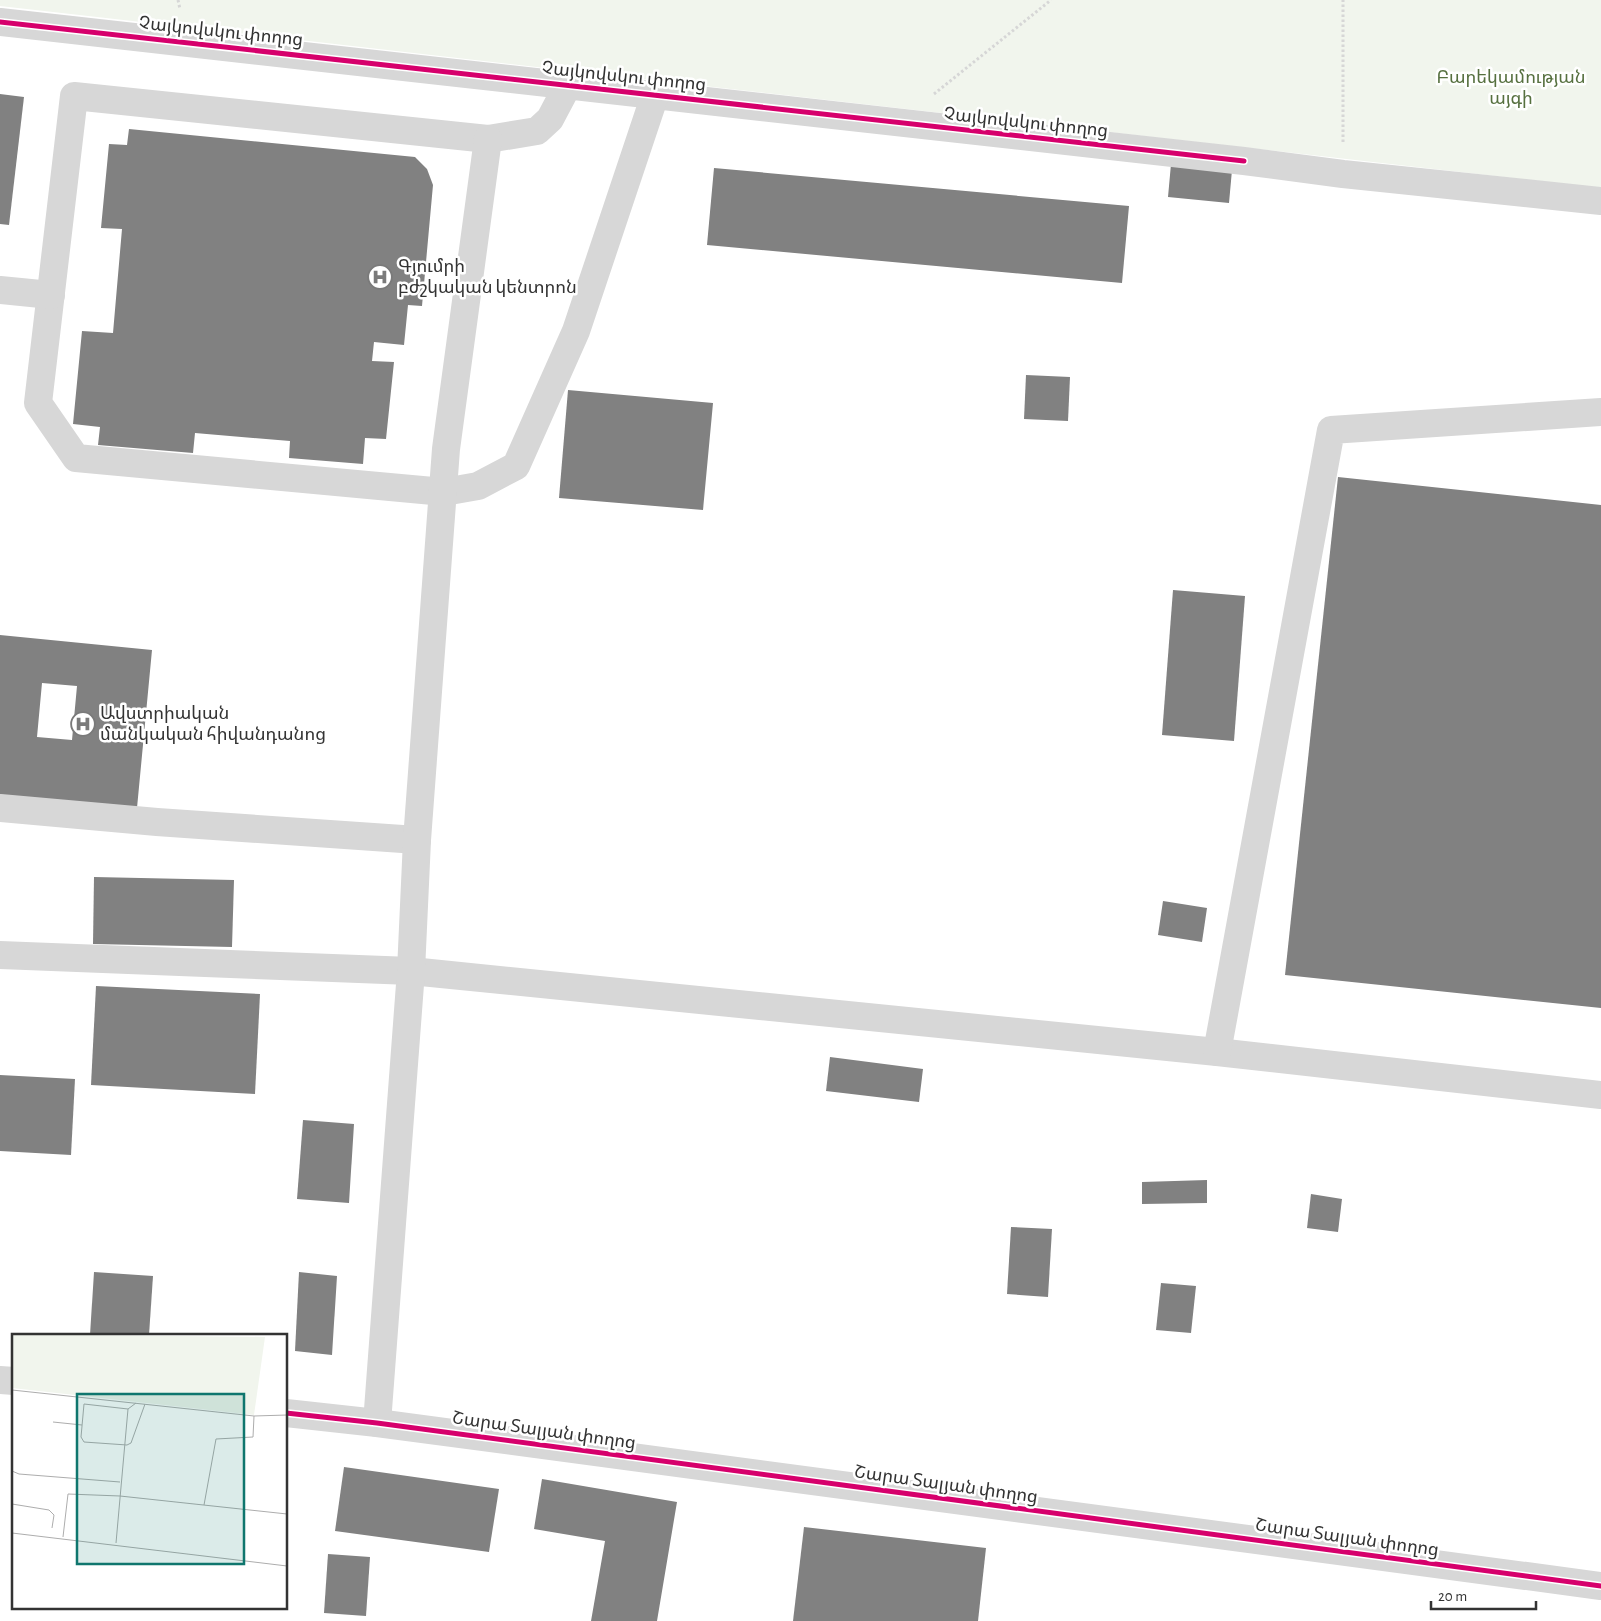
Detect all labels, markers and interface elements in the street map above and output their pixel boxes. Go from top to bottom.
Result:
street label: Չայկովսկու փողոց [138,14,304,50]
street label: Չայկովսկու փողոց [541,59,707,95]
park label: Բարեկամության այգի [1436,69,1586,108]
street label: Չայկովսկու փողոց [943,105,1109,141]
place label: Գյումրի բժշկական կենտրոն [398,258,577,297]
hospital icon: Գյումրի բժշկական կենտրոն [367,264,393,290]
place label: Ավստրիական մանկական հիվանդանոց [100,705,326,744]
hospital icon: Ավստրիական մանկական հիվանդանոց [70,711,96,737]
inset map [12,1334,288,1608]
street label: Շարա Տալյան փողոց [451,1409,637,1453]
street label: Շարա Տալյան փողոց [853,1463,1039,1507]
street label: Շարա Տալյան փողոց [1254,1516,1440,1560]
scale bar [1431,1578,1536,1610]
text: 20 m [1438,1589,1467,1604]

